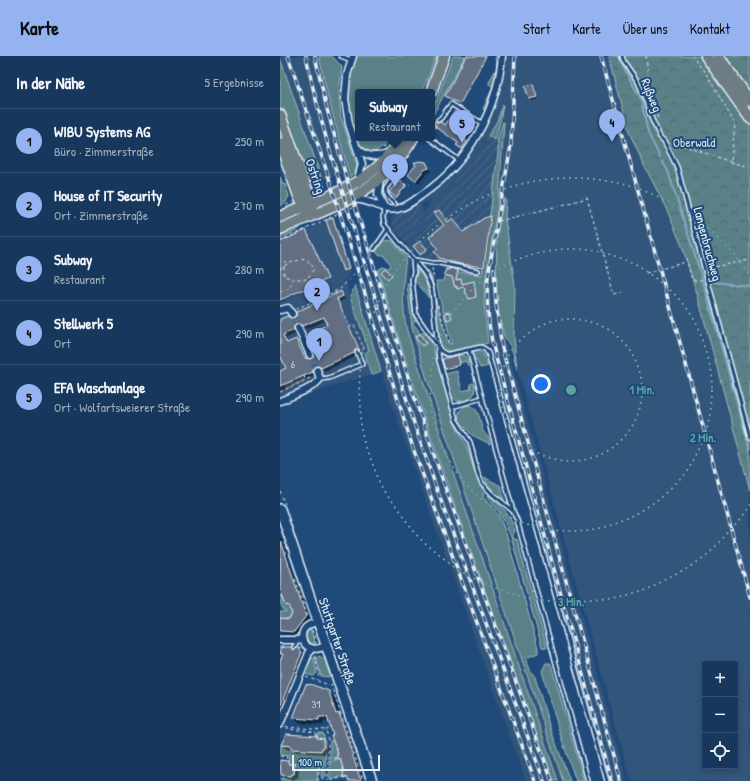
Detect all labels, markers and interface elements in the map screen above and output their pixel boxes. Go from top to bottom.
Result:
text: Karte [20,15,59,41]
text: Start [523,19,550,38]
text: Karte [572,19,601,38]
text: Über uns [623,19,668,38]
text: Kontakt [690,19,730,38]
text: In der Nähe [16,71,85,94]
text: 5 Ergebnisse [204,73,264,91]
street label: Rußweg [637,75,667,115]
popup [355,89,435,141]
text: Subway [369,96,408,117]
pin: 4 [599,109,625,142]
pin: 5 [449,110,475,143]
text: Restaurant [369,117,421,135]
text: WIBU Systems AG [54,121,150,142]
text: 1 [27,132,31,150]
text: 250 m [235,132,264,150]
park label: Oberwald [673,133,715,151]
text: Büro · Zimmerstraße [54,142,154,160]
pin: 3 [382,154,408,187]
street label: Ostring [302,156,330,196]
text: House of IT Security [54,185,162,206]
text: 2 [26,196,32,214]
text: 270 m [234,196,264,214]
street label: Langenbruchweg [690,205,727,283]
text: Ort · Zimmerstraße [54,206,148,224]
text: Subway [54,249,92,270]
text: 3 [26,260,32,278]
text: 280 m [235,260,264,278]
text: Restaurant [54,270,105,288]
pin: 2 [304,278,330,311]
text: Stellwerk 5 [54,313,113,334]
text: 4 [27,324,31,342]
text: 290 m [235,324,264,342]
pin: 1 [306,328,332,361]
text: Ort [54,334,71,352]
house number: 6 [291,357,296,371]
your location [531,374,551,394]
text: EFA Waschanlage [54,377,145,398]
text: 1 Min. [630,381,655,398]
centre of rings [564,383,578,397]
text: 5 [26,388,32,406]
text: 290 m [235,388,264,406]
text: Ort · Wolfartsweierer Straße [54,398,190,416]
text: 2 Min. [690,429,717,446]
text: 3 Min. [558,593,584,610]
street label: Stuttgarter Straße [315,595,361,687]
map controls [702,661,738,769]
button: + [702,661,738,697]
house number: 31 [312,697,320,711]
button: − [702,697,738,733]
button: locate [702,733,738,769]
scale bar [292,753,380,772]
text: 100 m [298,755,322,769]

